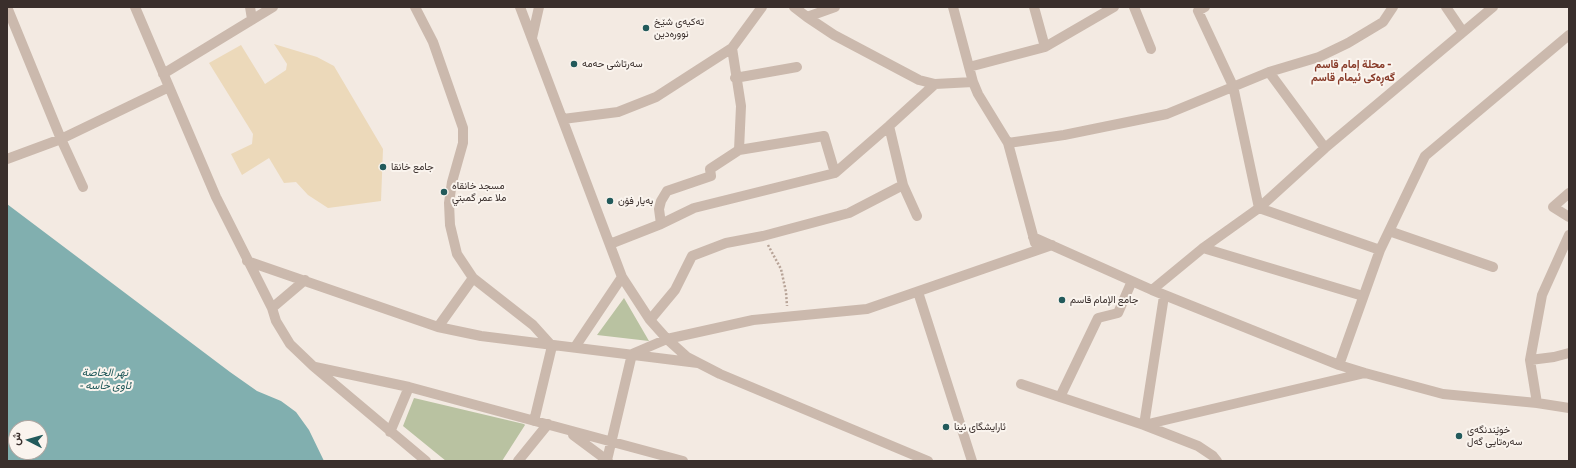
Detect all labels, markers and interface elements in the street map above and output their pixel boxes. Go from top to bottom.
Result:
place label: تەکیەی شێخ نوورەدین [654,16,704,40]
marker: تەکیەی شێخ نوورەدین [641,23,651,33]
place label: سەرتاشی حەمە [582,58,643,70]
district label: محلة إمام قاسم - گەڕەکی ئیمام قاسم [1311,58,1395,84]
marker: سەرتاشی حەمە [569,59,579,69]
place label: جامع خانقا [391,161,434,173]
marker: جامع خانقا [378,162,388,172]
place label: مسجد خانقاه ملا عمر گمبتي [452,180,506,204]
marker: مسجد خانقاه ملا عمر گمبتي [439,187,449,197]
place label: بەیار فۆن [618,195,653,207]
marker: بەیار فۆن [605,196,615,206]
place label: جامع الإمام قاسم [1070,294,1138,306]
marker: جامع الإمام قاسم [1057,295,1067,305]
water label: نهر الخاصة - ئاوی خاسە [79,366,131,392]
north arrow [8,420,48,460]
place label: ئارایشگای نینا [954,421,1006,433]
marker: ئارایشگای نینا [941,422,951,432]
place label: خوێندنگەی سەرەتایی گەل [1467,424,1522,448]
marker: خوێندنگەی سەرەتایی گەل [1454,431,1464,441]
text: ش [9,432,24,446]

